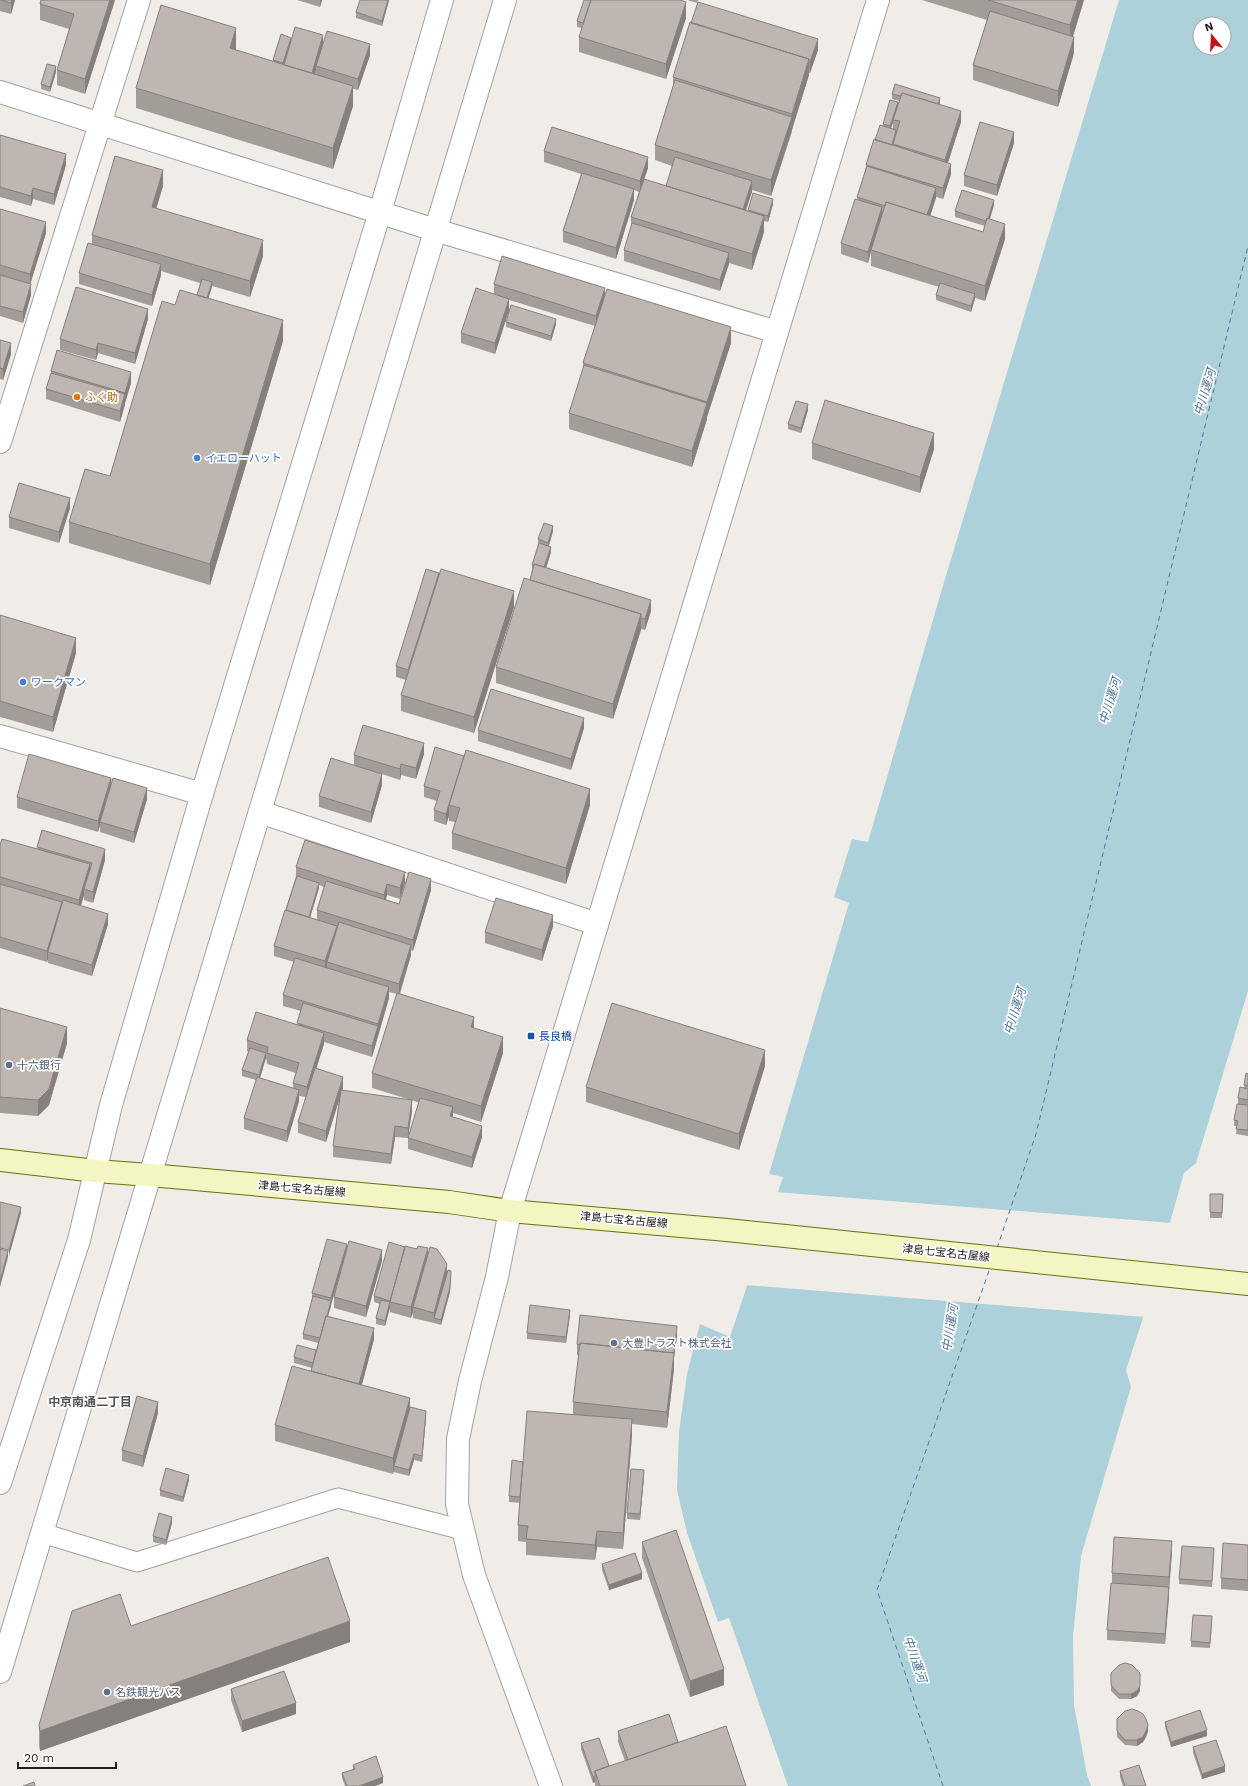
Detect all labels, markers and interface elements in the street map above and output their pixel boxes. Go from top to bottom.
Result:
north arrow [1192,16,1232,56]
text: N [1203,20,1215,34]
water label: 中川運河 [1191,365,1219,417]
place label: ふく助 [85,391,118,404]
marker: ふく助 [72,392,82,402]
place label: イエローハット [205,452,282,465]
marker: イエローハット [192,453,202,463]
water label: 中川運河 [1096,674,1124,726]
place label: ワークマン [31,676,86,689]
marker: ワークマン [18,677,28,687]
water label: 中川運河 [1001,984,1029,1036]
place label: 長良橋 [539,1030,572,1043]
marker: 長良橋 [526,1031,536,1041]
place label: 十六銀行 [17,1059,61,1072]
marker: 十六銀行 [4,1060,14,1070]
street label: 津島七宝名古屋線 [258,1179,346,1199]
street label: 津島七宝名古屋線 [580,1210,668,1230]
street label: 津島七宝名古屋線 [902,1242,990,1264]
water label: 中川運河 [939,1301,961,1353]
place label: 大豊トラスト株式会社 [622,1337,732,1350]
marker: 大豊トラスト株式会社 [609,1338,619,1348]
district label: 中京南通二丁目 [48,1395,132,1409]
water label: 中川運河 [901,1634,930,1686]
place label: 名鉄観光バス [115,1686,181,1699]
marker: 名鉄観光バス [102,1687,112,1697]
scale bar [18,1744,116,1770]
text: 20 m [24,1751,54,1765]

